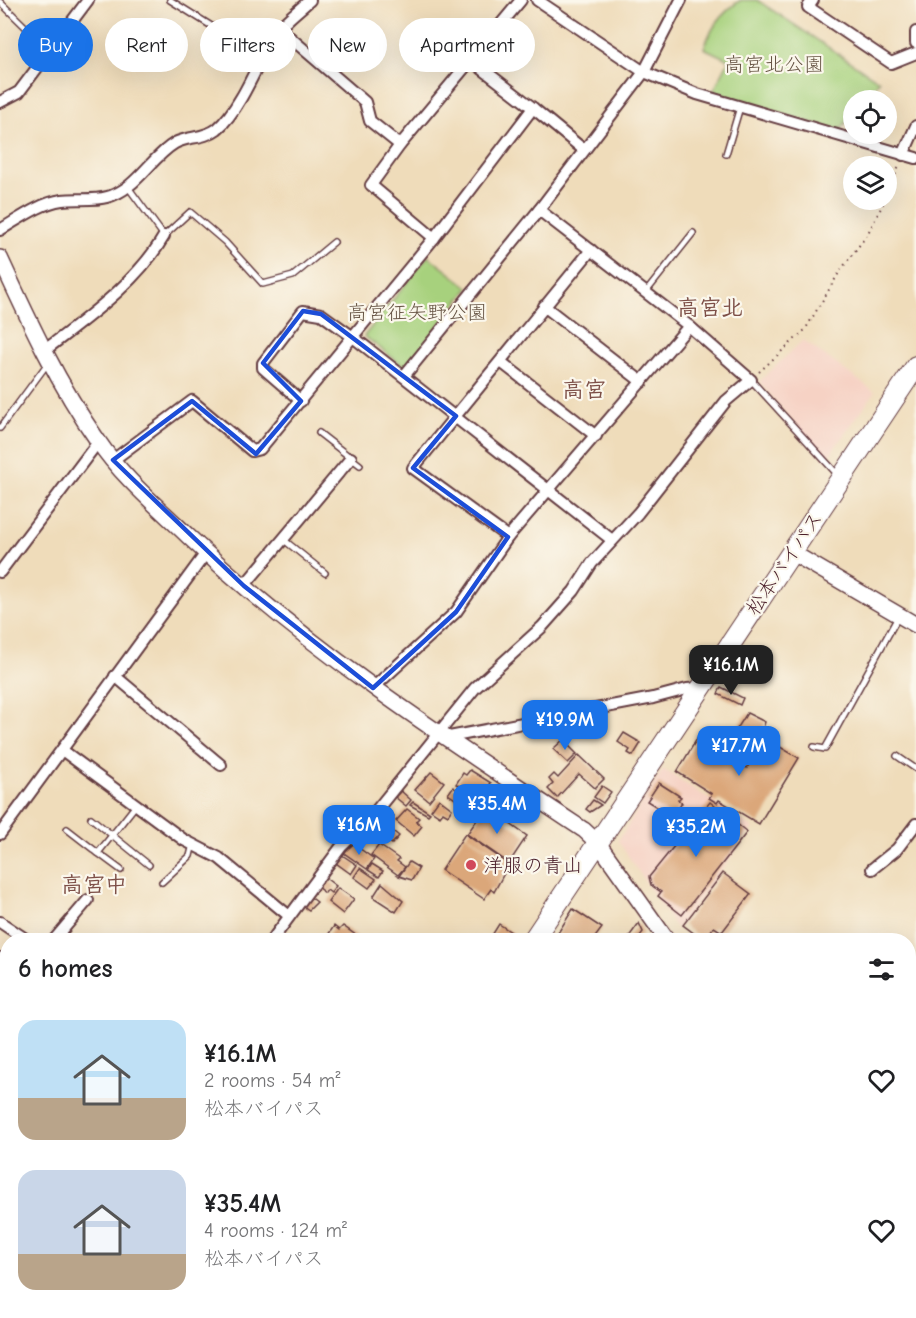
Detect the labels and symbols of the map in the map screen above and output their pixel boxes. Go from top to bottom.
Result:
park label: 高宮北公園 [724,53,824,76]
district label: 高宮北 [677,295,743,321]
park label: 高宮征矢野公園 [347,301,487,324]
district label: 高宮 [562,377,606,403]
street label: 松本バイパス [741,507,827,619]
pin: ¥16.1M [682,645,780,696]
pin: ¥19.9M [516,700,614,751]
pin: ¥17.7M [690,726,788,777]
pin: ¥35.4M [448,784,546,835]
pin: ¥16M [323,805,395,856]
pin: ¥35.2M [647,807,745,858]
place label: 洋服の青山 [483,854,583,877]
marker: 洋服の青山 [464,858,478,872]
district label: 高宮中 [61,872,127,898]

